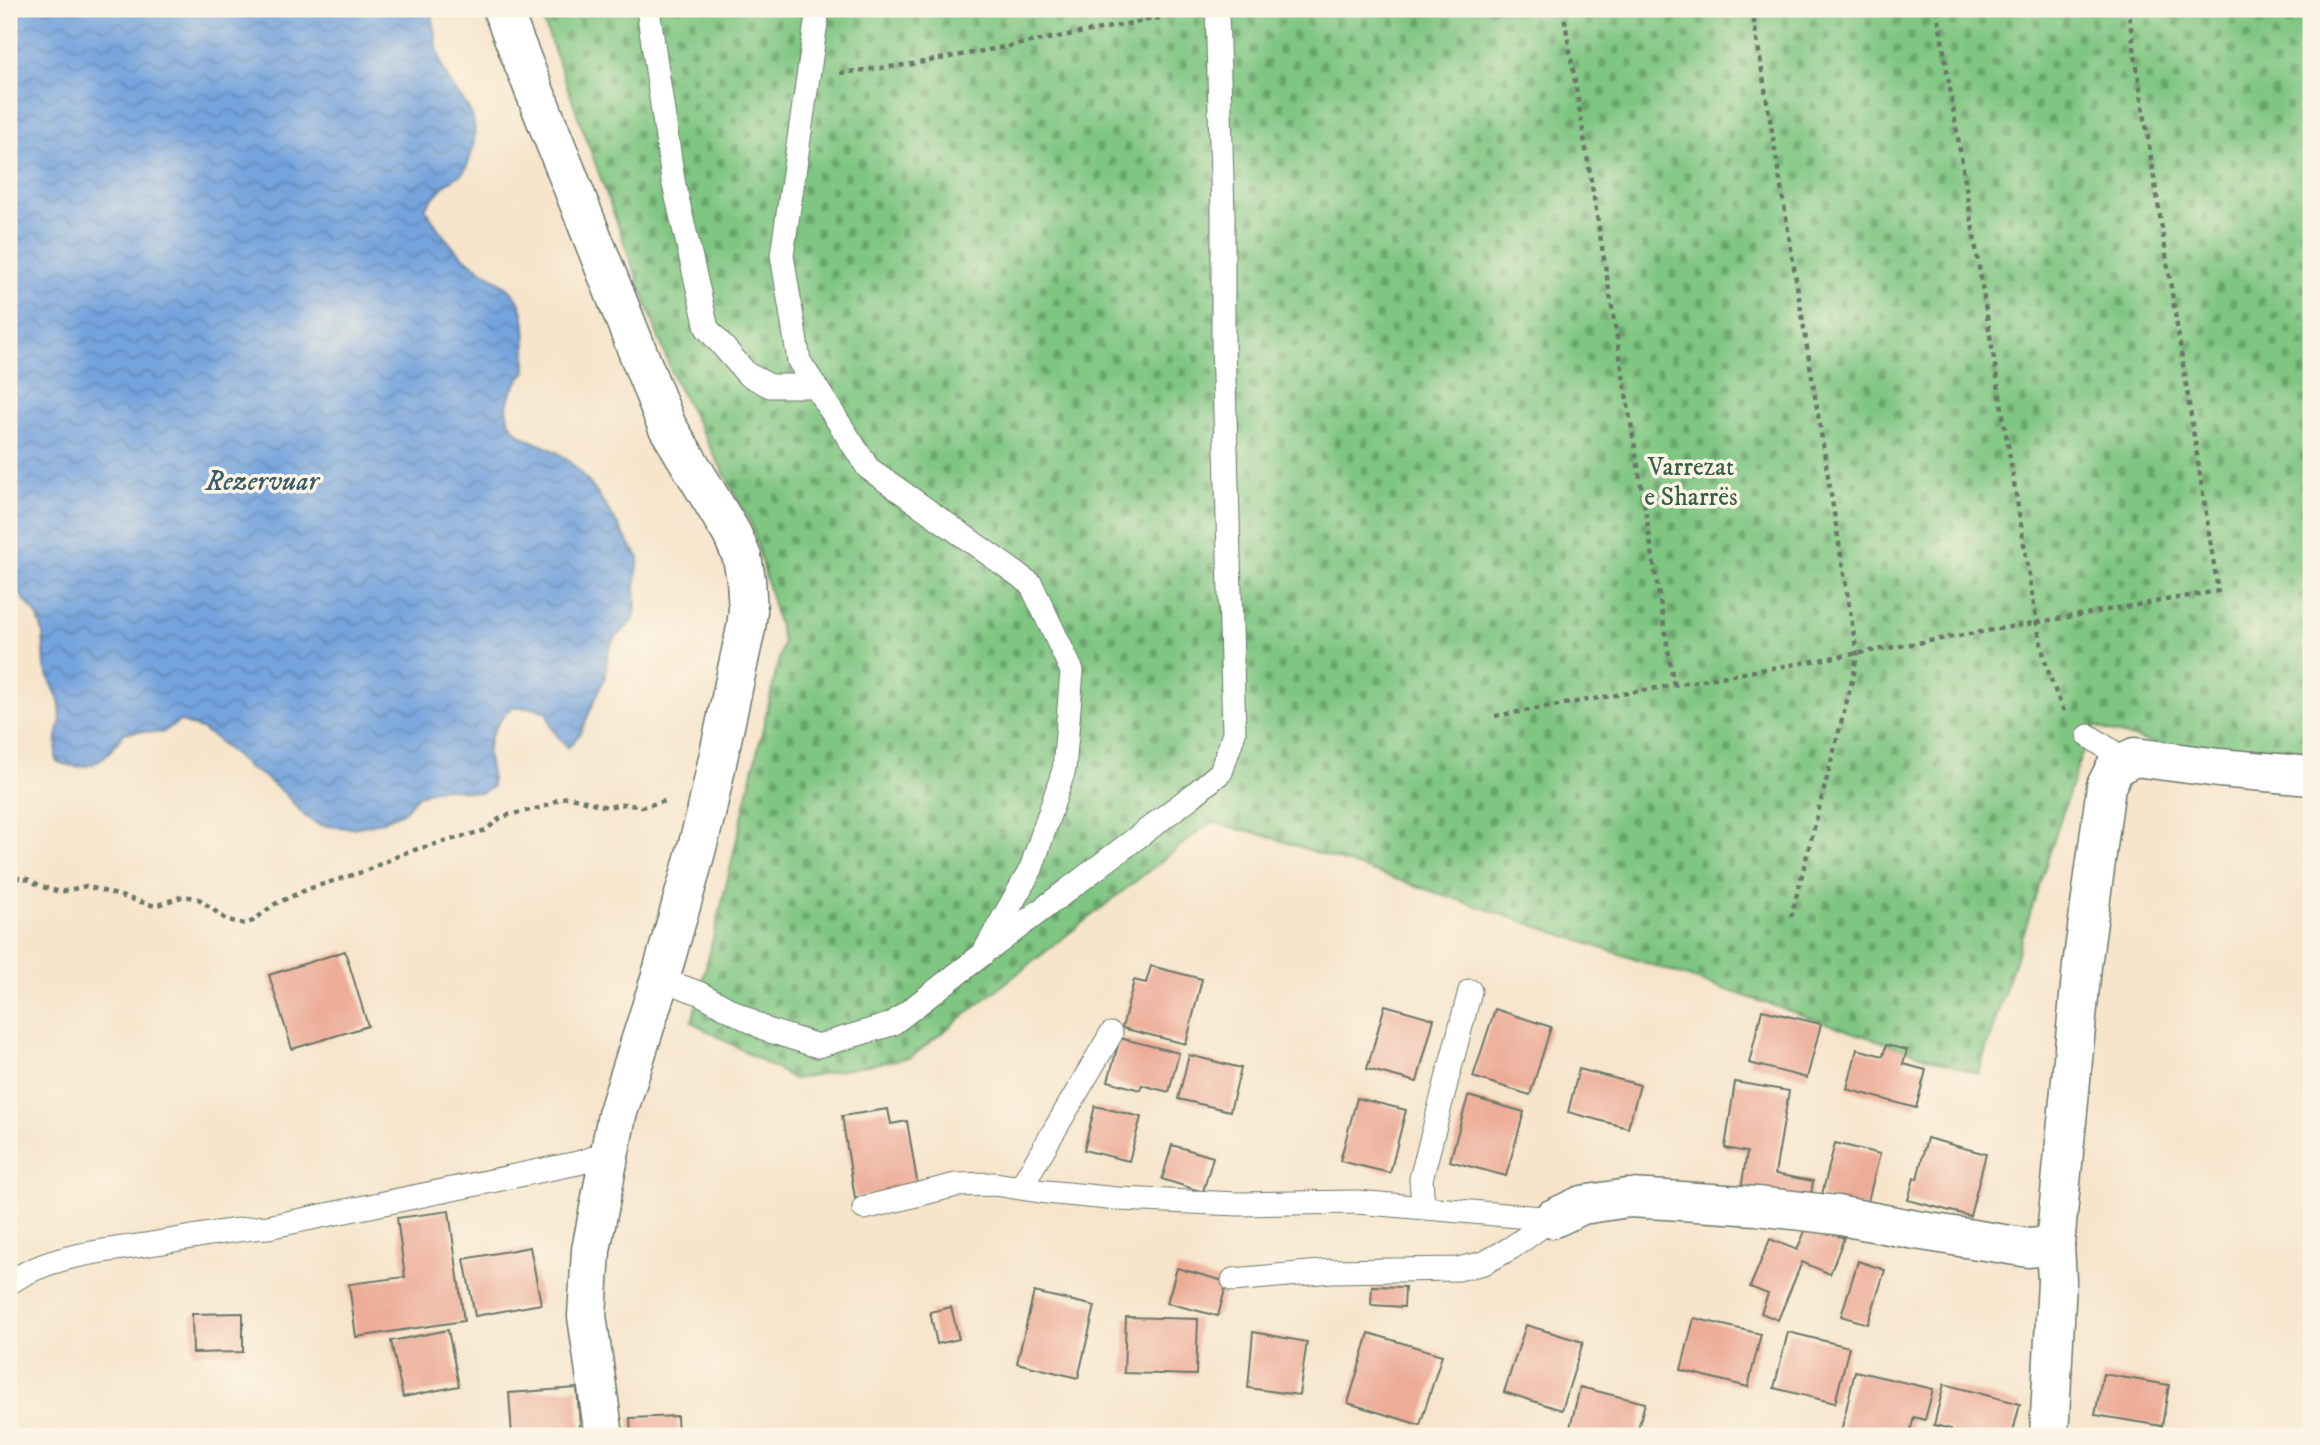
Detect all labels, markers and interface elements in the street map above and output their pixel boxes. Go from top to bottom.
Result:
park label: Varrezat e Sharrës [1644,451,1738,514]
water label: Rezervuar [204,464,321,499]

